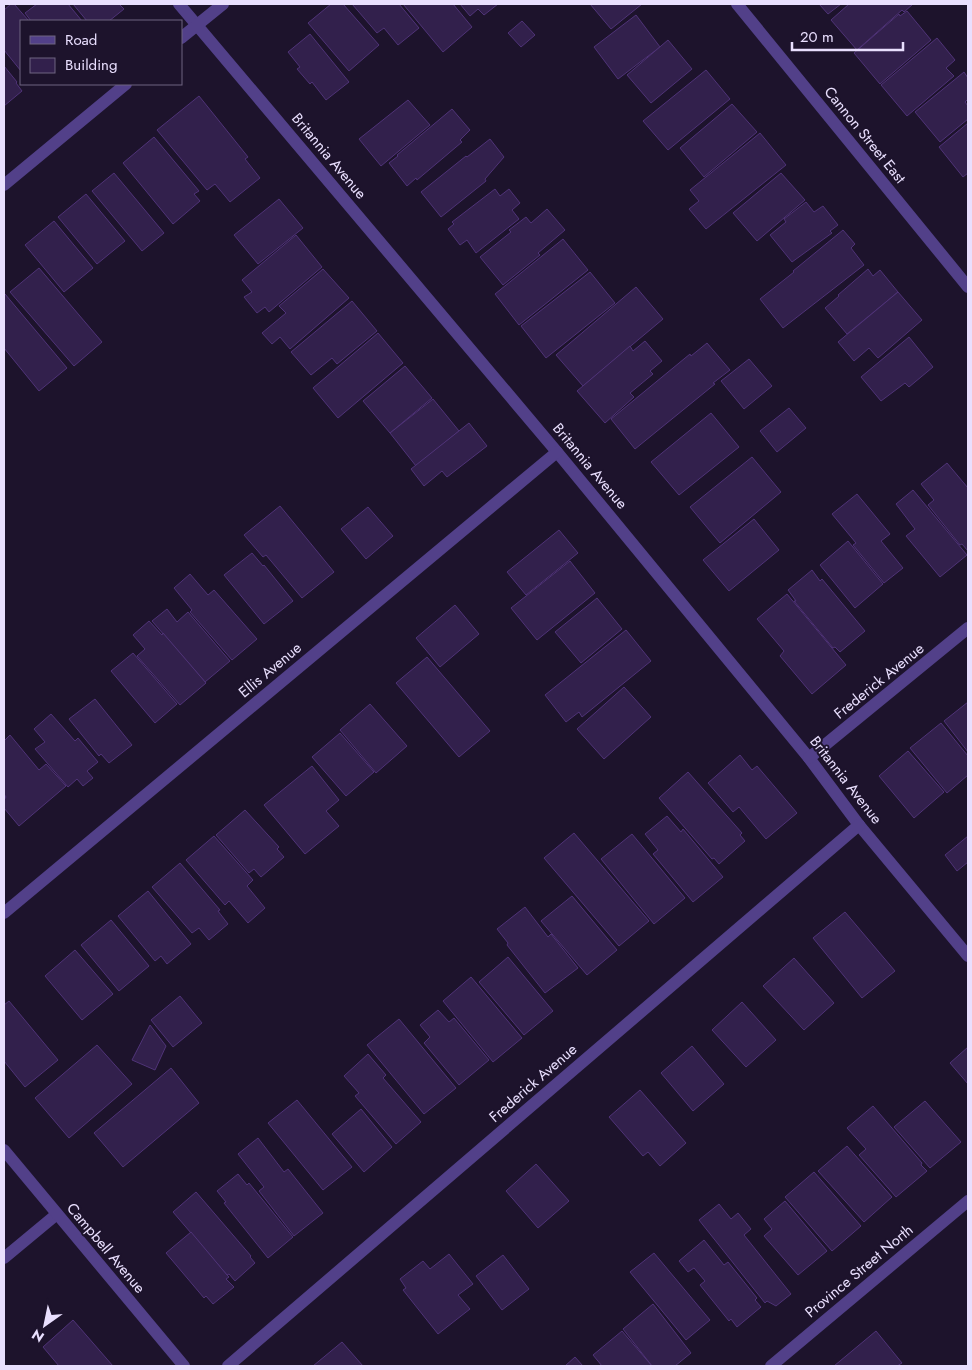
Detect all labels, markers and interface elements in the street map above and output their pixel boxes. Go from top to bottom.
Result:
legend [20,20,182,85]
scale bar [792,20,903,52]
text: 20 m [800,26,834,48]
text: Road [65,29,97,51]
text: Building [65,54,117,76]
street label: Cannon Street East [819,82,911,189]
street label: Britannia Avenue [286,108,372,204]
street label: Britannia Avenue [547,418,633,514]
street label: Ellis Avenue [234,637,307,703]
street label: Frederick Avenue [829,638,929,724]
street label: Britannia Avenue [805,731,888,829]
street label: Frederick Avenue [484,1038,582,1127]
street label: Campbell Avenue [62,1198,151,1298]
street label: Province Street North [800,1219,918,1323]
north arrow [20,1300,70,1350]
text: N [28,1324,48,1347]

